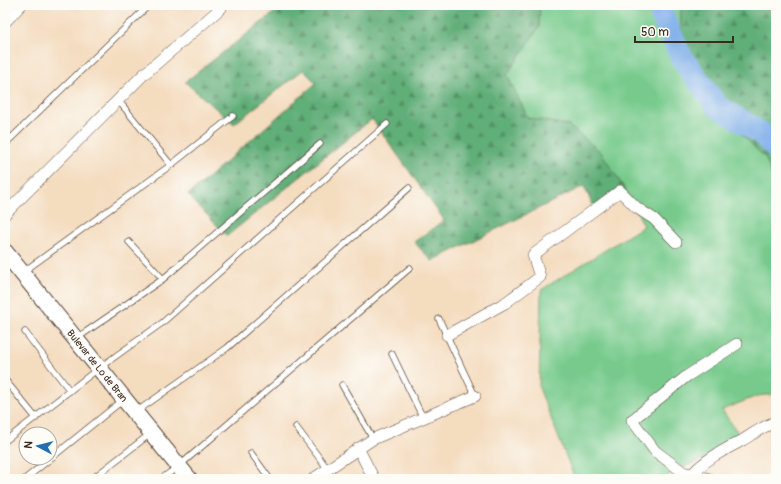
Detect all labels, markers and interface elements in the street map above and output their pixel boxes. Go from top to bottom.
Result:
scale bar [635,18,733,44]
text: 50 m [641,25,669,40]
street label: Bulevar de Lo de Bran [64,327,130,405]
north arrow [18,426,58,466]
text: N [22,440,36,449]

